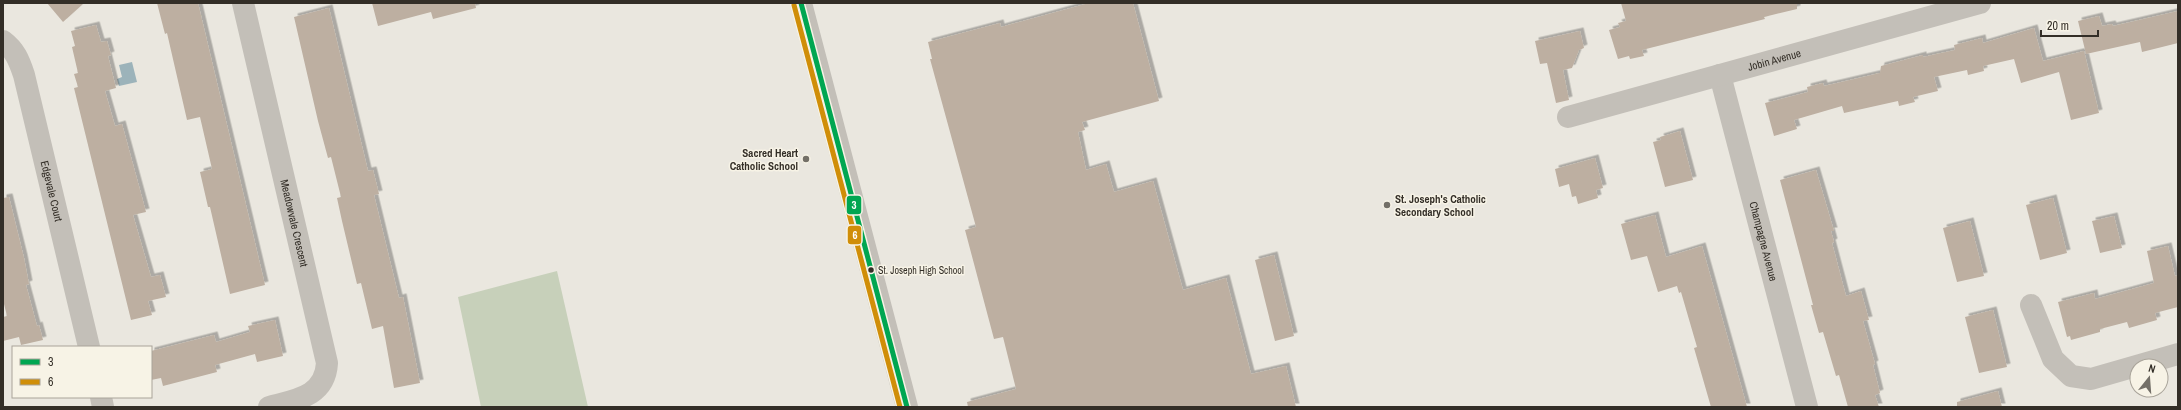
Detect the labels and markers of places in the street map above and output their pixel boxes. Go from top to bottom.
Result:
place label: Sacred Heart Catholic School [730,146,798,173]
marker: Sacred Heart Catholic School [801,154,811,164]
place label: St. Joseph's Catholic Secondary School [1395,192,1486,219]
marker: St. Joseph's Catholic Secondary School [1382,200,1392,210]
place label: St. Joseph High School [878,264,964,277]
marker: St. Joseph High School [866,265,876,275]

